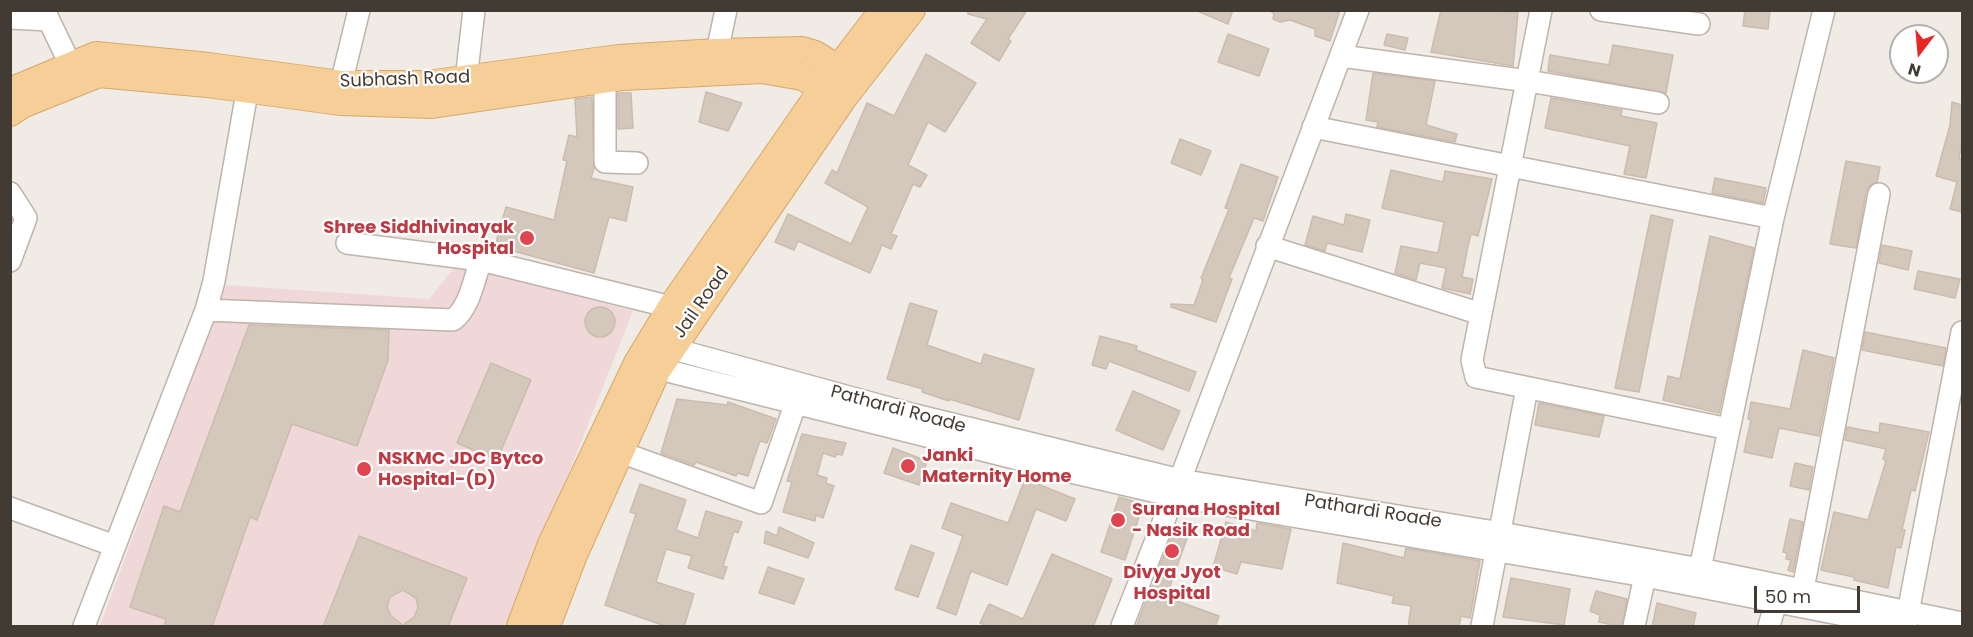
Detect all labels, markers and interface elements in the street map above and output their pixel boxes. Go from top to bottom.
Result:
north arrow [1889,24,1949,84]
text: N [1905,57,1923,83]
street label: Subhash Road [339,67,471,93]
place label: Shree Siddhivinayak Hospital [323,217,514,260]
marker: Shree Siddhivinayak Hospital [518,229,536,247]
street label: Jail Road [670,263,734,343]
street label: Pathardi Roade [828,382,968,438]
place label: Janki Maternity Home [922,445,1072,488]
place label: NSKMC JDC Bytco Hospital-(D) [378,448,543,490]
marker: Janki Maternity Home [899,457,917,475]
marker: NSKMC JDC Bytco Hospital-(D) [355,460,373,478]
street label: Pathardi Roade [1303,490,1443,534]
place label: Surana Hospital - Nasik Road [1132,499,1280,542]
marker: Surana Hospital - Nasik Road [1109,511,1127,529]
marker: Divya Jyot Hospital [1163,542,1181,560]
place label: Divya Jyot Hospital [1123,562,1221,604]
scale bar [1757,574,1864,612]
text: 50 m [1765,584,1811,609]

